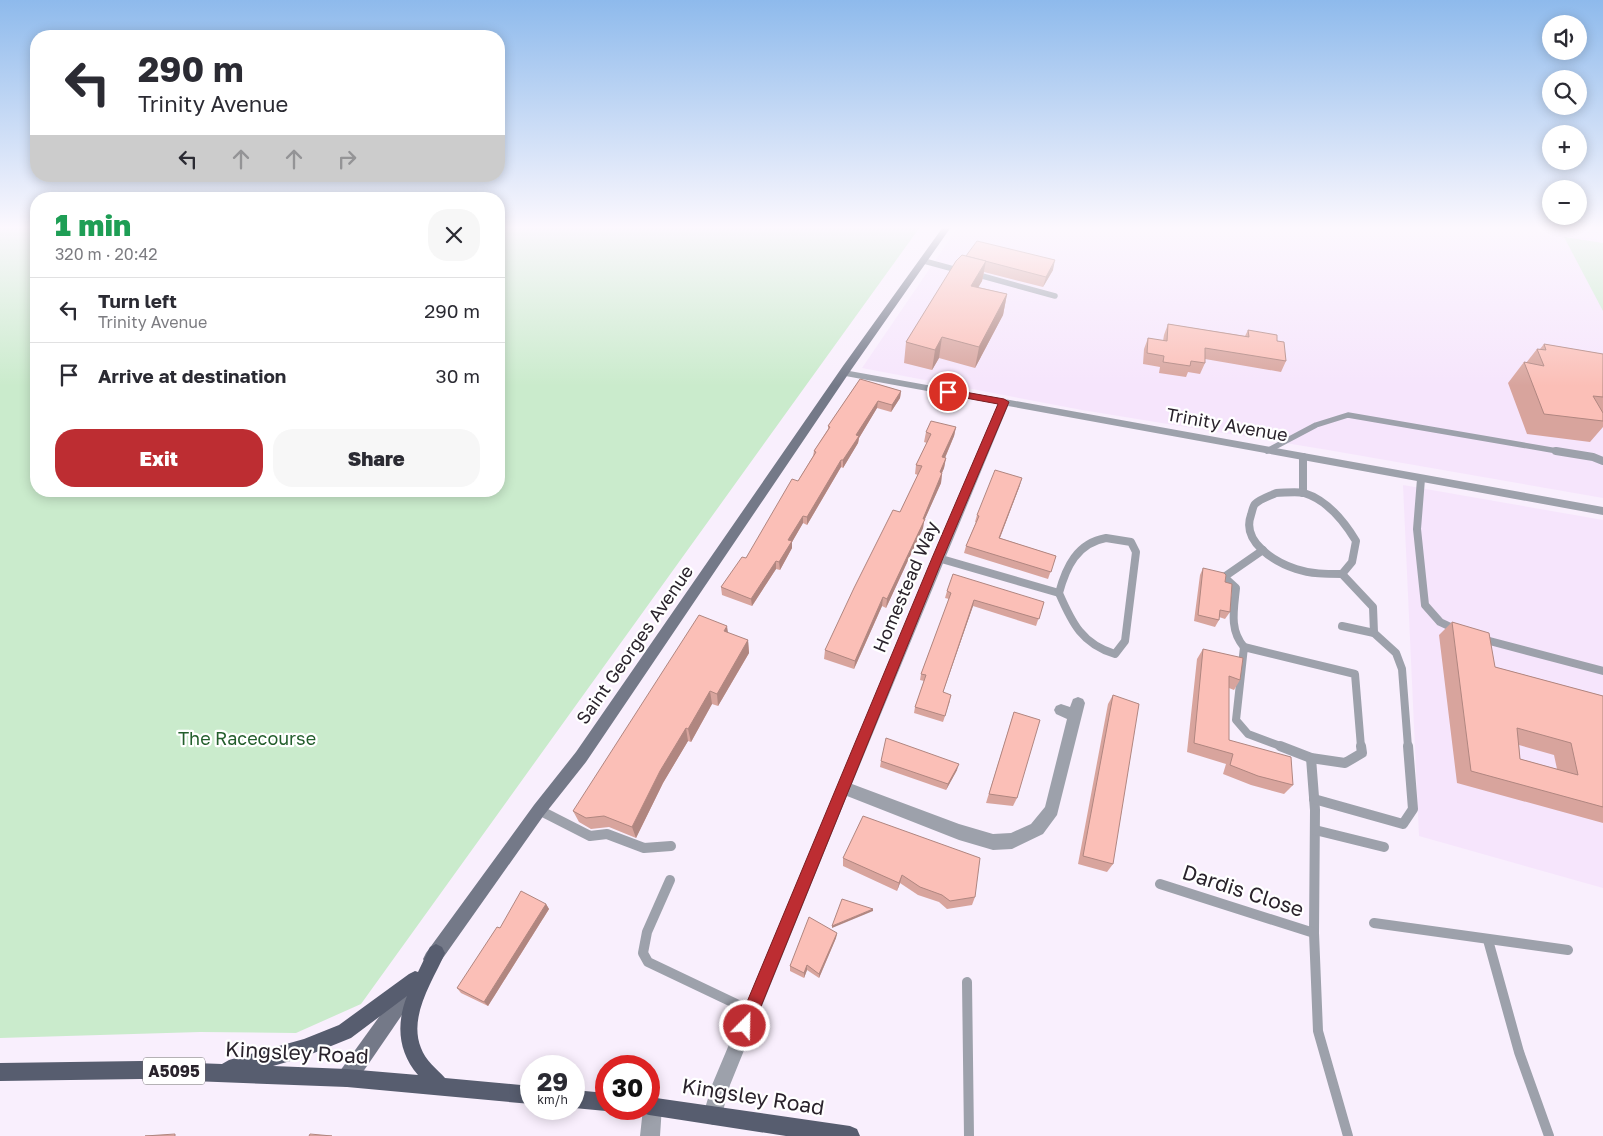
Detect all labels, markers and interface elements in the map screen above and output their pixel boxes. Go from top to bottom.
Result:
map controls [1542,15,1587,225]
button: sound [1542,15,1587,60]
text: 290 m [138,48,244,90]
icon: left [55,50,120,115]
button: search [1542,70,1587,115]
text: Trinity Avenue [138,90,288,117]
button: + [1542,125,1587,170]
icon: left [174,145,202,173]
icon: ahead [227,145,255,173]
icon: ahead [280,145,308,173]
icon: right [333,145,361,173]
button: − [1542,180,1587,225]
text: 1 min [55,207,131,243]
button: close [428,209,480,261]
text: 320 m · 20:42 [55,244,158,264]
text: Turn left [98,289,177,312]
icon: left [55,296,83,324]
text: 290 m [424,299,480,322]
text: Trinity Avenue [98,312,207,332]
icon: arrive [55,361,83,389]
text: Arrive at destination [98,364,286,387]
text: 30 m [436,364,480,387]
pin [927,371,969,413]
icon: arrive [934,378,962,406]
street label: Trinity Avenue [1165,403,1290,446]
button: Exit [55,429,263,487]
button: Share [273,429,480,487]
street label: Homestead Way [868,518,943,655]
street label: Saint Georges Avenue [571,561,697,728]
park label: The Racecourse [178,727,316,749]
street label: Dardis Close [1179,858,1307,922]
position arrow [718,999,770,1051]
street label: Kingsley Road [225,1035,370,1069]
speed limit sign: 30 [595,1055,660,1120]
road number: A5095 [143,1058,205,1084]
text: 29 [537,1066,568,1097]
street label: Kingsley Road [680,1072,826,1120]
text: km/h [537,1092,568,1107]

